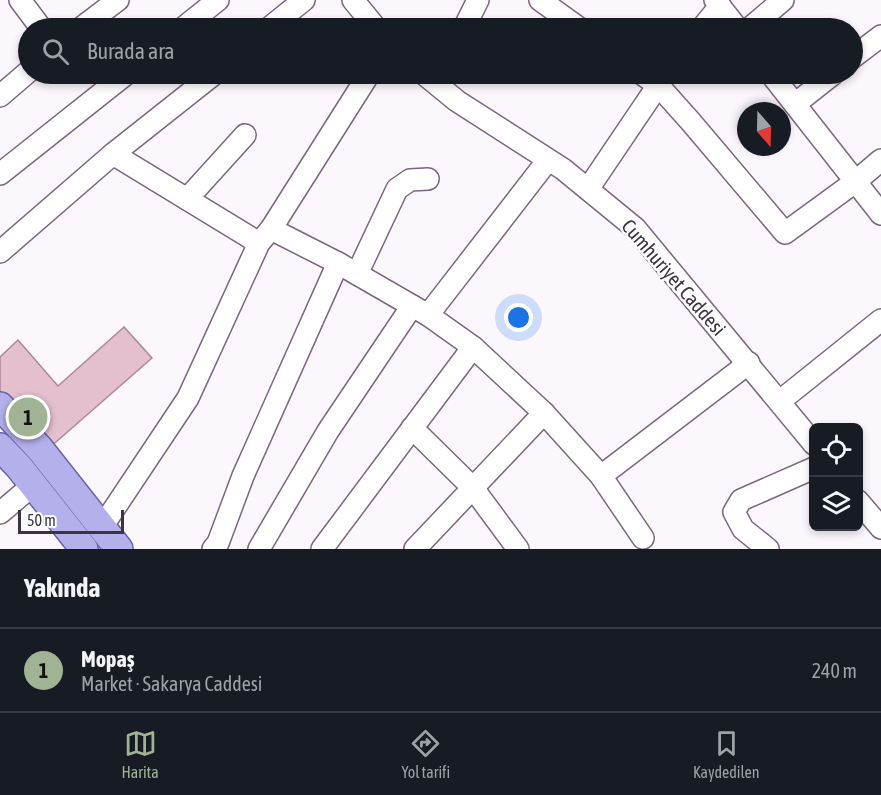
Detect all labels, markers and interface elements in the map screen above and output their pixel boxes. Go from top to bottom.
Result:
search box [18,18,863,84]
icon: search [39,35,72,68]
text: Burada ara [87,38,175,64]
north arrow [737,102,791,156]
street label: Cumhuriyet Caddesi [617,214,731,340]
your location [504,303,533,332]
pin: 1 [9,394,48,440]
map controls [809,423,863,531]
button: locate [809,423,863,477]
button: layers [809,477,863,531]
scale bar [18,507,124,534]
text: 50 m [27,511,56,529]
text: Yakında [24,573,100,603]
text: Mopaş [81,646,135,672]
text: 1 [39,659,48,682]
text: 240 m [812,659,857,682]
text: Market · Sakarya Caddesi [81,672,262,695]
tab: Harita [121,727,159,781]
tab: Yol tarifi [402,727,450,781]
tab: Kaydedilen [693,727,760,781]

